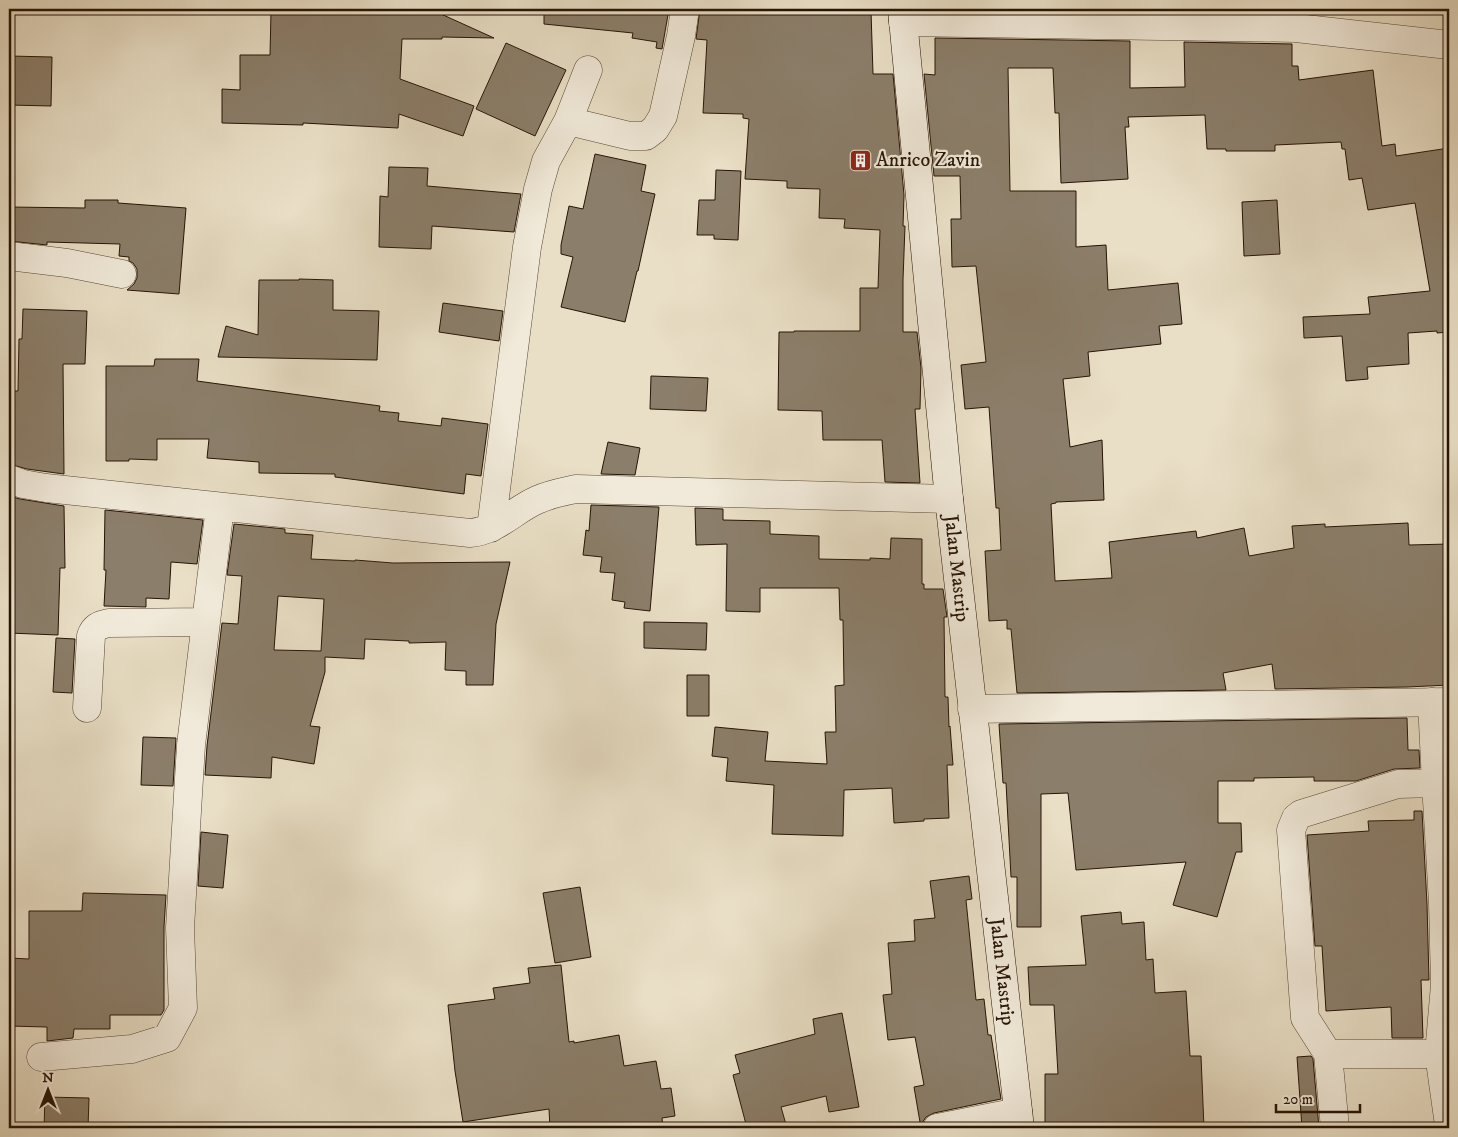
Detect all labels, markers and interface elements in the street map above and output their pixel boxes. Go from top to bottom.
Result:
building icon: Anrico Zavin [848,148,872,172]
place label: Anrico Zavin [876,148,981,173]
street label: Jalan Mastrip [938,511,975,623]
street label: Jalan Mastrip [984,915,1021,1027]
north arrow [22,1064,72,1114]
text: N [42,1069,54,1087]
scale bar [1276,1082,1359,1114]
text: 20 m [1283,1090,1313,1109]

